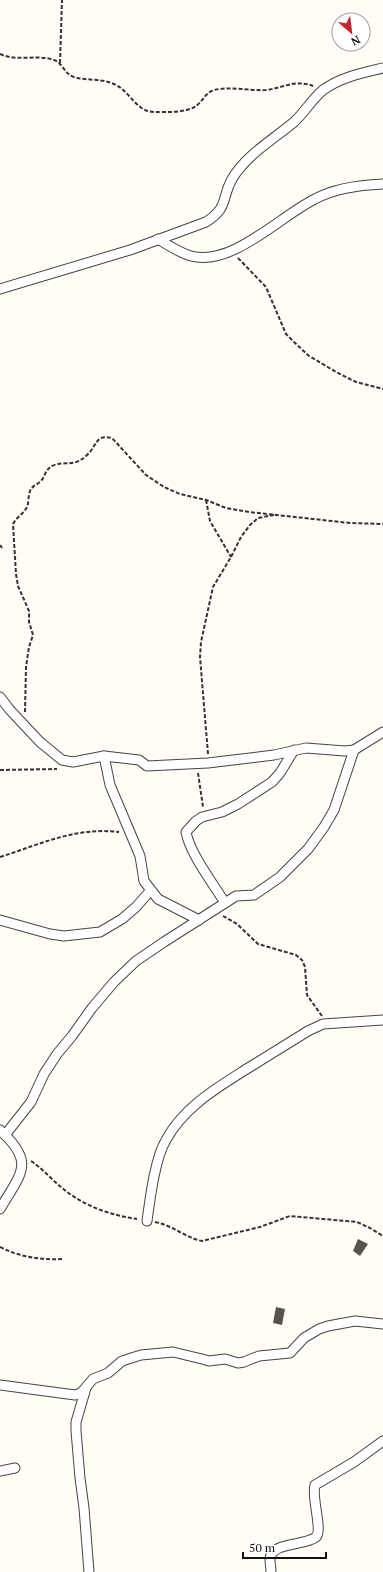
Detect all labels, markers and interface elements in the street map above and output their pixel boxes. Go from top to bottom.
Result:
north arrow [331,12,371,52]
text: N [348,33,363,49]
scale bar [243,1534,326,1560]
text: 50 m [249,1540,276,1555]

